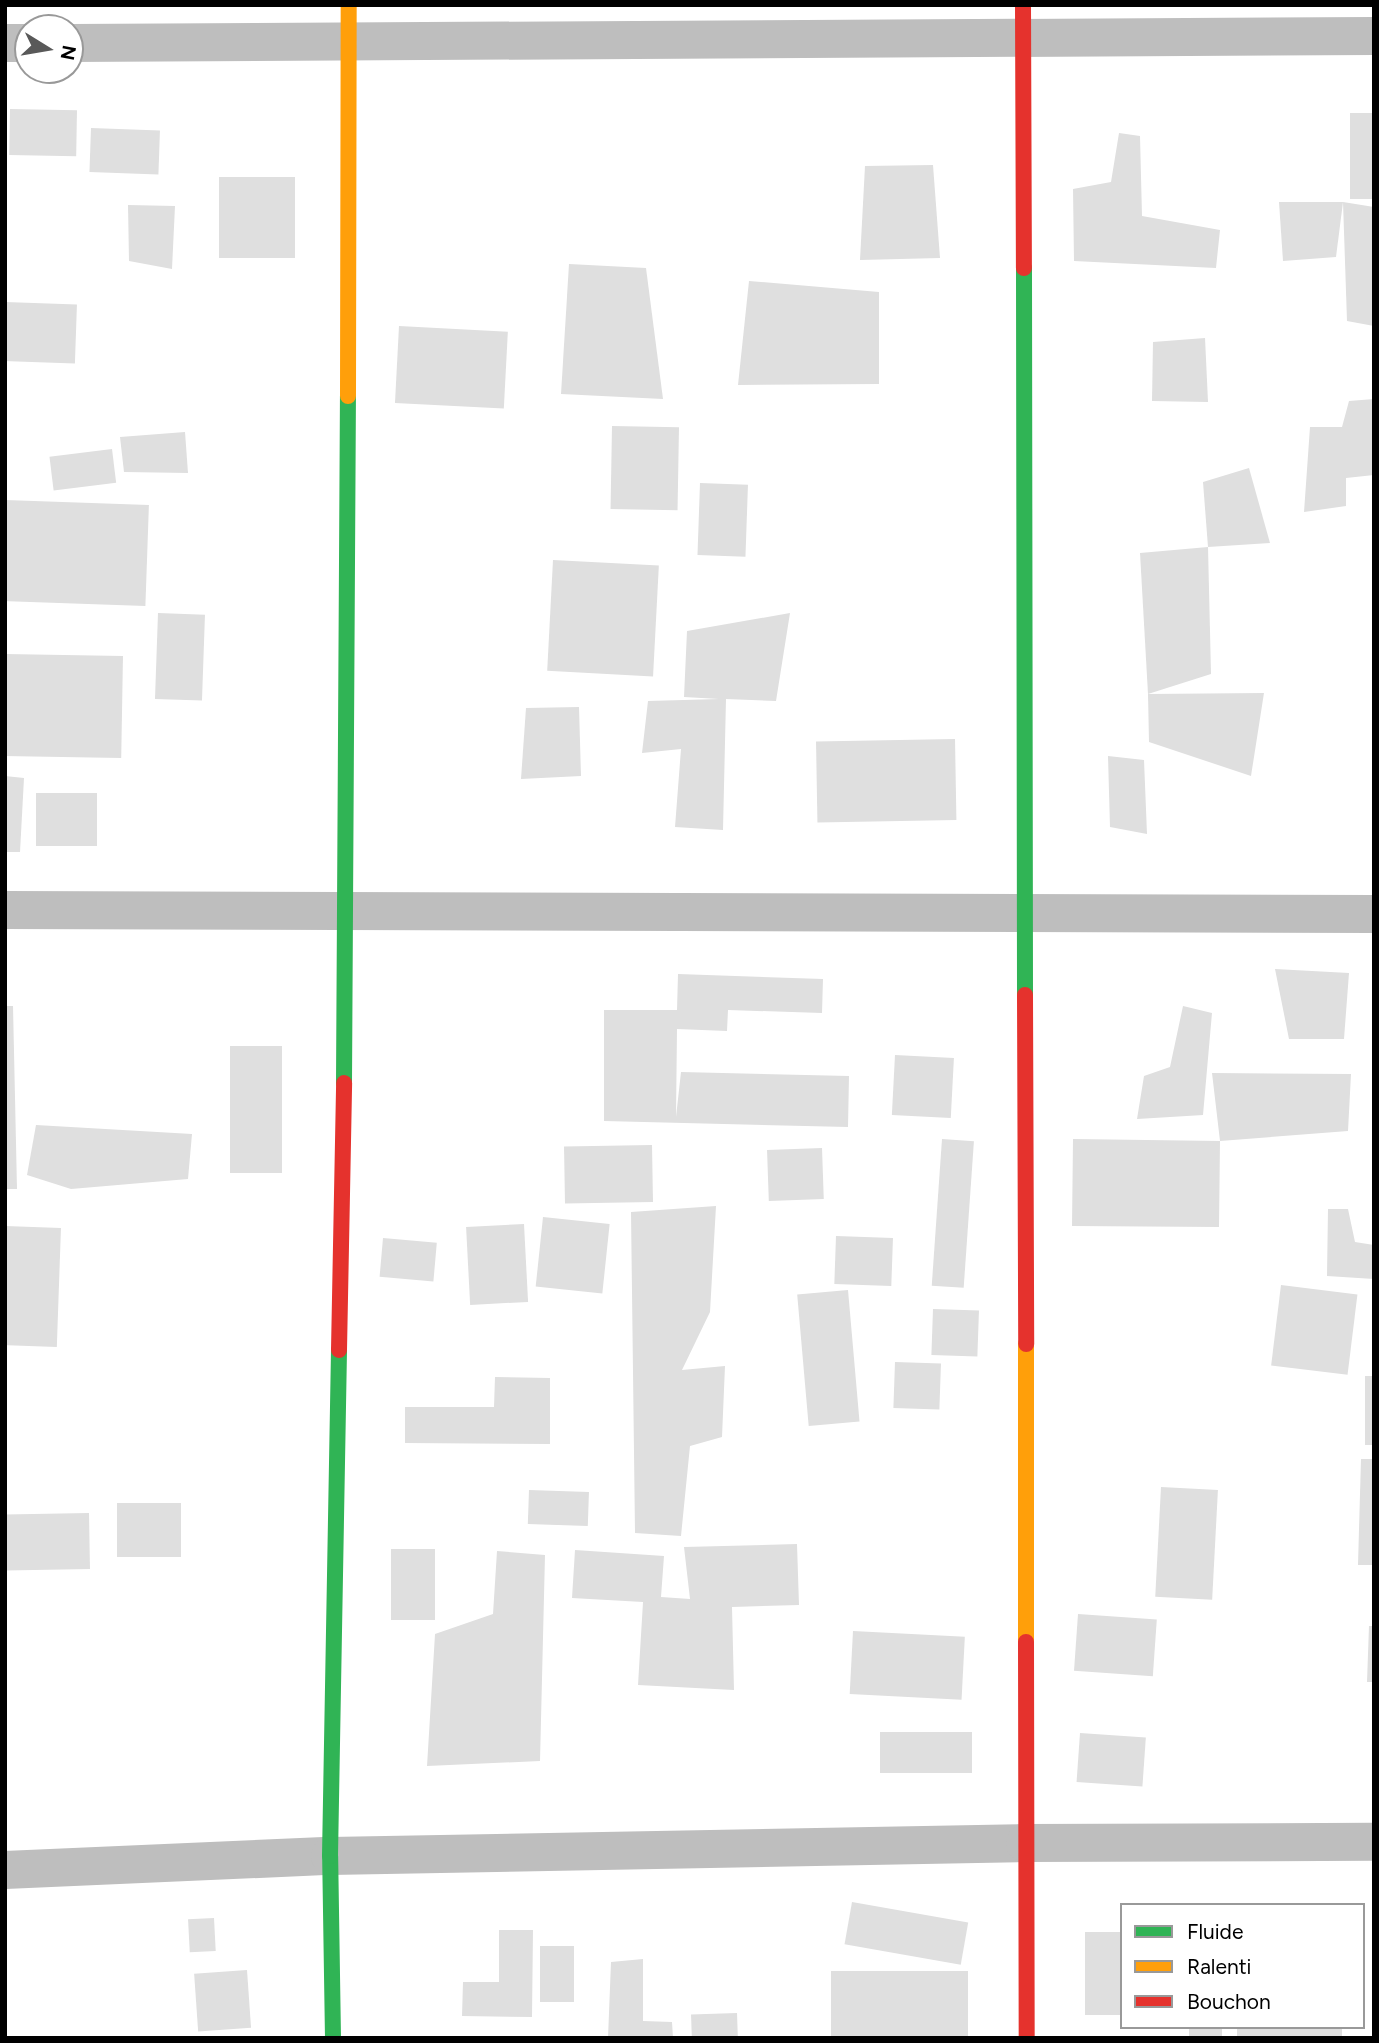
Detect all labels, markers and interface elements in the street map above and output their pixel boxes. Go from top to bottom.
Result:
north arrow [14,14,84,84]
text: N [55,43,81,62]
legend [1120,1903,1365,2029]
text: Fluide [1187,1919,1243,1944]
text: Ralenti [1187,1954,1251,1979]
text: Bouchon [1187,1989,1271,2014]

